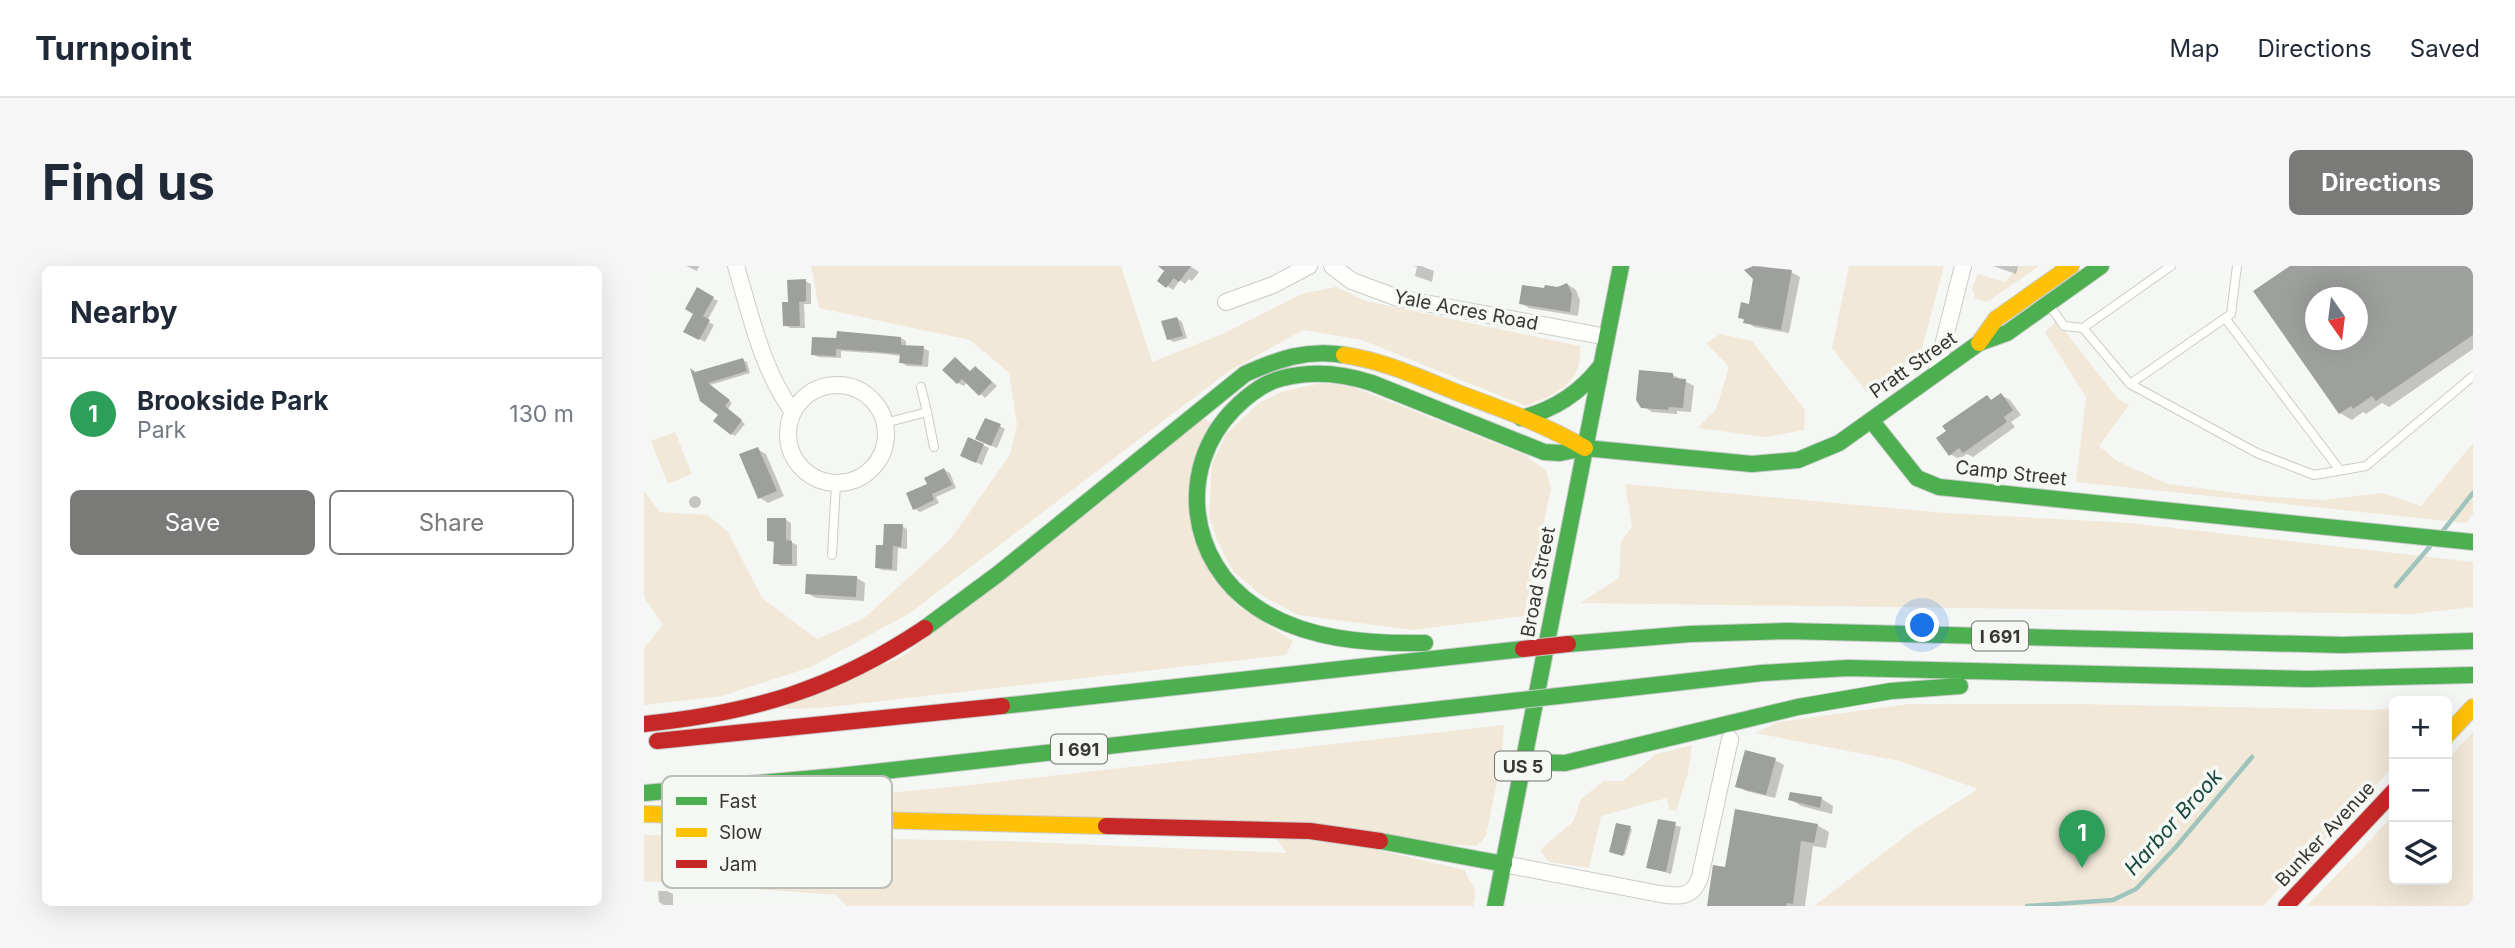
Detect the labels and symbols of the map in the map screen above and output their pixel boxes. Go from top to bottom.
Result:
street label: Yale Acres Road [1392,285,1540,335]
north arrow [2305,287,2368,350]
street label: Pratt Street [1865,327,1961,403]
street label: Camp Street [1954,456,2068,490]
street label: Broad Street [1516,525,1560,639]
your location [1905,608,1939,642]
road number: I 691 [1972,622,2028,650]
road number: I 691 [1051,734,1107,764]
road number: US 5 [1495,752,1551,780]
water label: Harbor Brook [2119,763,2227,880]
legend [662,776,892,888]
street label: Bunker Avenue [2270,777,2380,891]
text: Fast [719,790,757,813]
pin: 1 [2059,810,2105,868]
text: Slow [719,821,762,844]
text: Jam [719,853,757,876]

